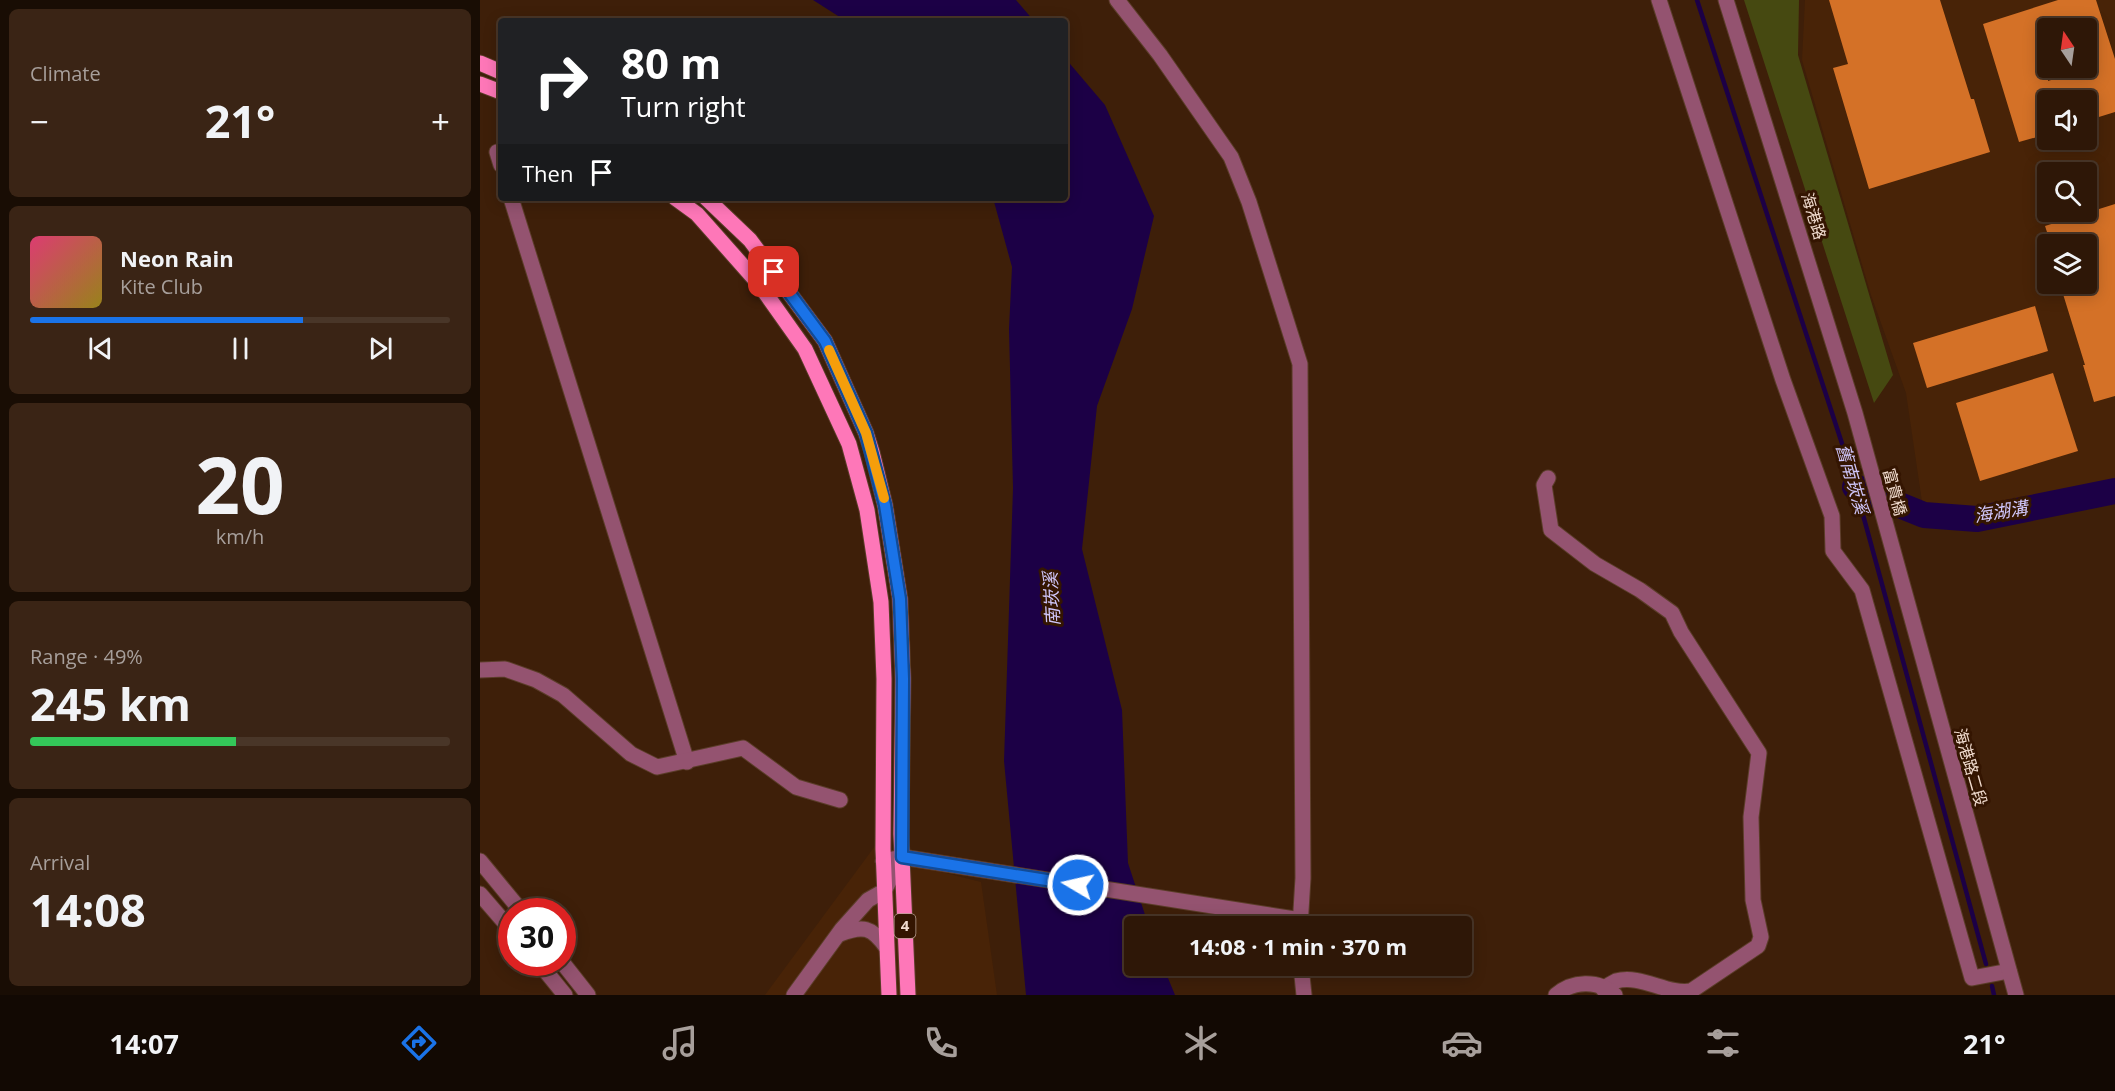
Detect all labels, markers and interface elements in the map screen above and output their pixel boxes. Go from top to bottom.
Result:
north arrow [2037,18,2097,78]
map controls [2037,18,2097,294]
text: 80 m [621,34,721,91]
icon: right [522,42,600,120]
text: Climate [30,60,101,87]
text: Turn right [621,88,746,125]
text: 21° [205,90,275,151]
button: sound [2037,90,2097,150]
text: − [30,99,49,144]
text: + [431,99,450,144]
icon: arrive [585,156,618,189]
text: Then [522,158,573,188]
button: search [2037,162,2097,222]
street label: 海港路 [1796,190,1832,242]
button: layers [2037,234,2097,294]
text: Neon Rain [120,243,234,273]
pin [748,246,799,297]
icon: arrive [757,255,790,288]
text: Kite Club [120,273,203,300]
icon: previous [84,332,117,365]
icon: pause [224,332,257,365]
icon: next [364,332,397,365]
text: 20 [195,431,285,537]
water label: 舊南崁溪 [1832,441,1875,520]
street label: 富貴橋 [1878,466,1912,518]
water label: 海湖溝 [1972,494,2032,527]
text: km/h [216,523,264,550]
water label: 南崁溪 [1037,568,1064,627]
text: Range · 49% [30,643,143,670]
text: 245 km [30,673,191,734]
street label: 海港路二段 [1949,726,1993,808]
text: Arrival [30,849,90,876]
position arrow [1046,853,1110,917]
text: 14:08 [30,879,146,940]
speed limit sign: 30 [498,898,576,976]
road number: 4 [894,914,916,938]
text: 14:08 · 1 min · 370 m [1189,931,1407,961]
icon: directions [398,1022,440,1064]
icon: music [659,1022,701,1064]
icon: phone [920,1022,962,1064]
icon: climate [1180,1022,1222,1064]
icon: car [1441,1022,1483,1064]
icon: filters [1702,1022,1744,1064]
text: 14:07 [109,1025,179,1062]
text: 21° [1963,1025,2005,1062]

